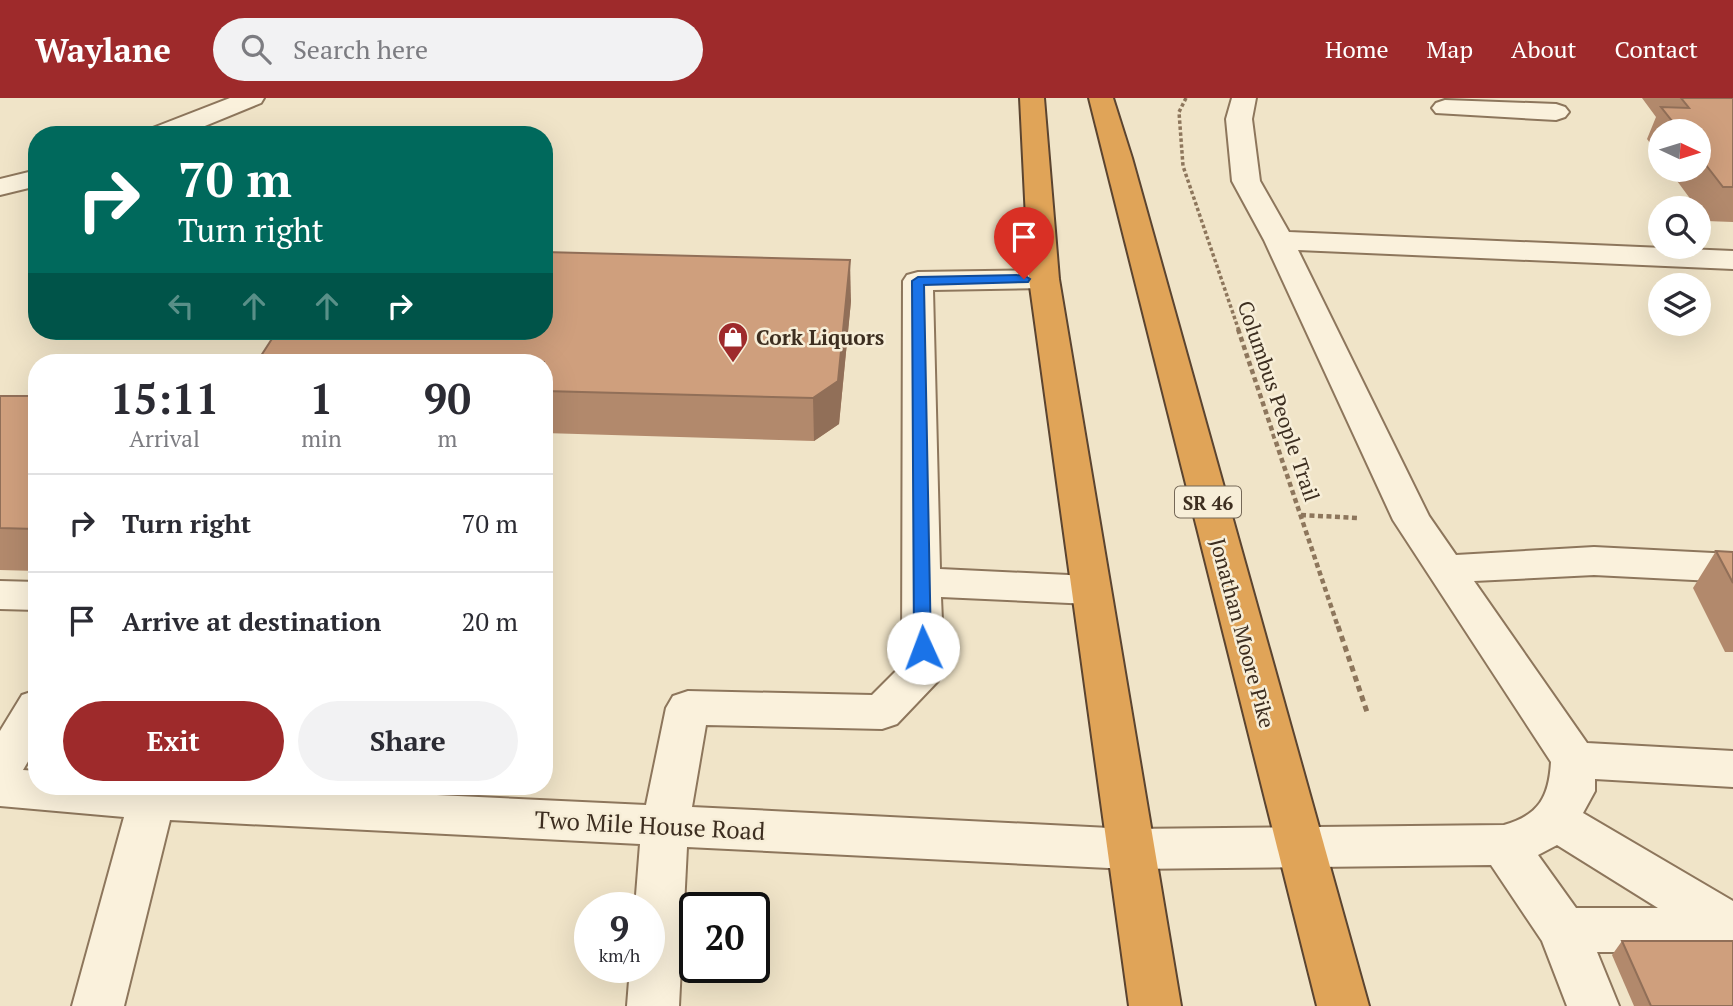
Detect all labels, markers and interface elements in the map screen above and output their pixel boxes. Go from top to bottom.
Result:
search box [213,18,703,81]
text: Waylane [35,28,171,71]
icon: search [237,30,275,68]
text: Search here [293,32,428,66]
text: Home [1325,33,1389,65]
text: Map [1427,33,1473,65]
text: About [1511,33,1577,65]
text: Contact [1615,33,1698,65]
north arrow [1648,119,1712,182]
map controls [1648,119,1711,336]
text: 70 m [178,146,292,211]
icon: right [63,154,154,245]
button: search [1648,196,1711,259]
pin [994,207,1054,279]
text: Turn right [178,209,324,251]
icon: arrive [1005,218,1043,256]
button: layers [1648,273,1711,336]
icon: left [162,287,200,325]
icon: ahead [235,287,273,325]
icon: ahead [308,287,346,325]
icon: right [381,287,419,325]
street label: Columbus People Trail [1232,297,1326,505]
shop icon: Cork Liquors [716,320,750,364]
place label: Cork Liquors [756,323,884,351]
text: 15:11 [110,370,219,426]
text: 1 [310,370,333,426]
text: 90 [424,370,471,426]
text: Arrival [129,423,200,454]
text: min [301,423,342,454]
text: m [437,423,457,454]
road number: SR 46 [1175,486,1241,518]
icon: right [63,504,101,542]
text: Turn right [122,506,251,540]
text: 70 m [462,506,518,540]
street label: Jonathan Moore Pike [1204,535,1282,731]
icon: arrive [63,602,101,640]
text: Arrive at destination [122,604,381,638]
text: 20 m [462,604,518,638]
position arrow [886,611,960,685]
button: Exit [63,701,284,781]
button: Share [298,701,518,781]
street label: Two Mile House Road [534,803,766,847]
speed limit sign: 20 [679,892,770,983]
text: 9 [610,905,629,951]
text: km/h [599,943,640,967]

